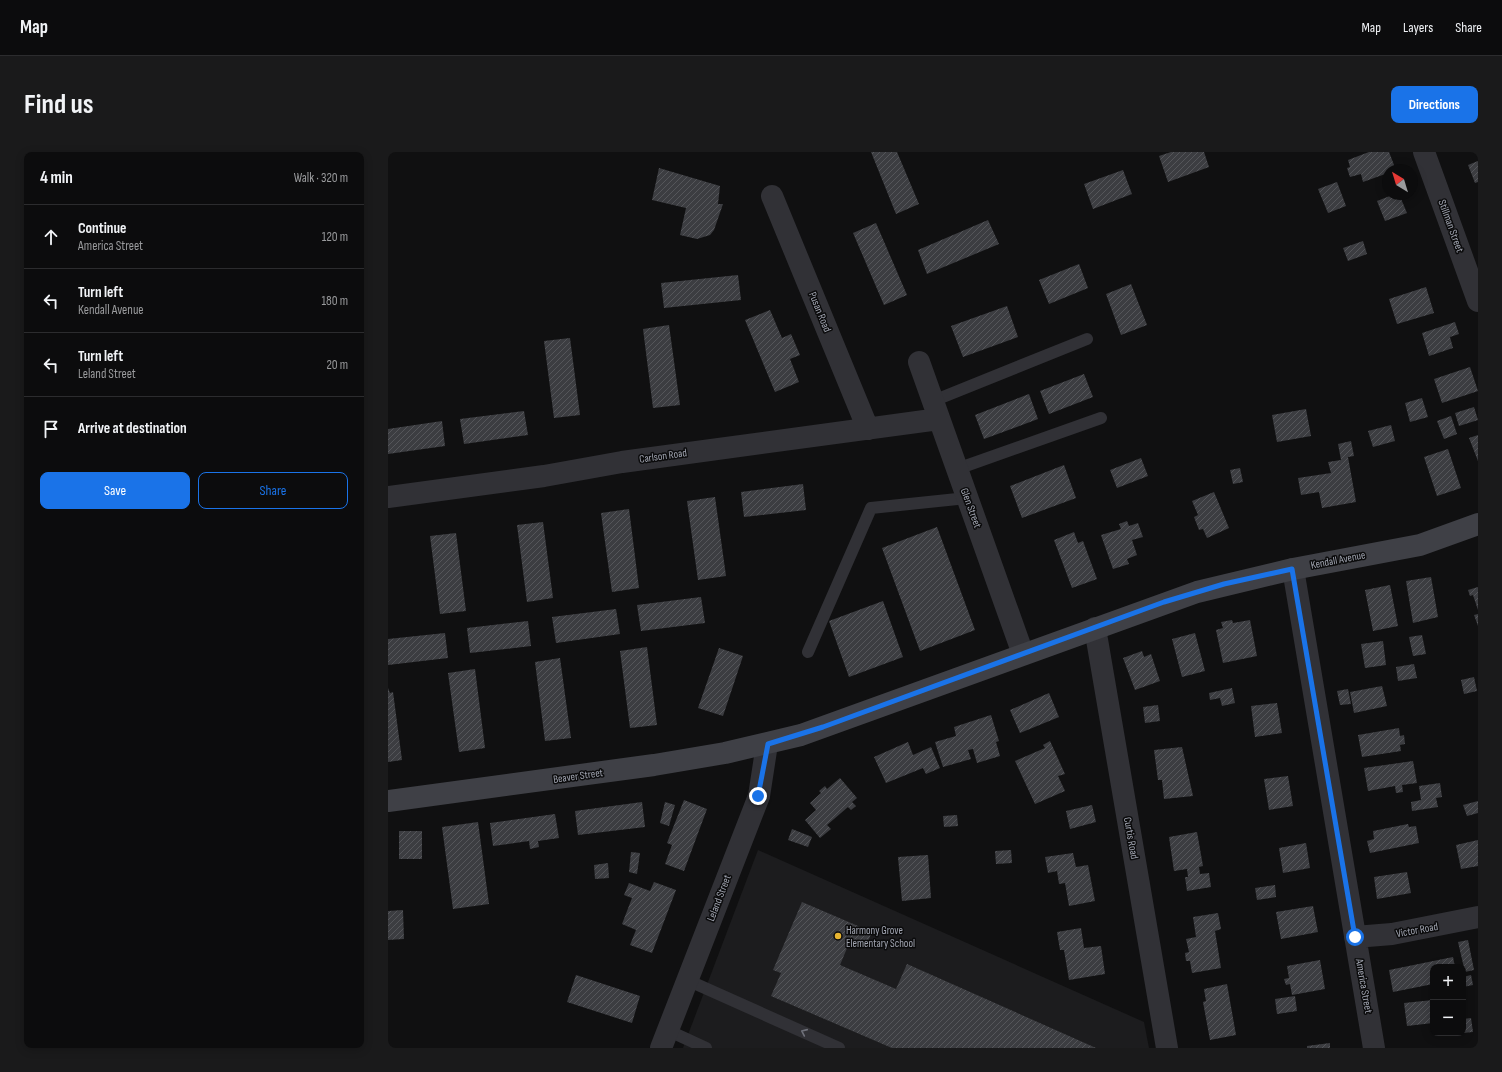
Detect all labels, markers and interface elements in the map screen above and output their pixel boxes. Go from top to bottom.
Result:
text: Map [20,16,48,39]
text: Map [1361,19,1381,36]
text: Layers [1403,19,1433,36]
text: Share [1455,19,1482,36]
button: Directions [1391,86,1478,123]
text: Find us [24,88,93,121]
north arrow [1382,164,1418,200]
text: 4 min [40,168,73,188]
text: Walk · 320 m [294,170,348,186]
street label: Stillman Street [1435,198,1467,255]
text: Continue [78,219,127,238]
icon: ahead [40,226,62,248]
text: 120 m [322,229,348,245]
text: America Street [78,238,143,254]
text: Turn left [78,283,123,302]
icon: left [40,290,62,312]
street label: Pusan Road [806,290,834,334]
text: 180 m [322,293,348,309]
text: Kendall Avenue [78,302,144,318]
text: Turn left [78,347,123,366]
icon: left [40,354,62,376]
text: 20 m [326,357,348,373]
text: Leland Street [78,366,136,382]
icon: arrive [40,418,62,440]
text: Arrive at destination [78,419,187,438]
street label: Carlson Road [638,446,688,466]
button: Save [40,472,190,509]
button: Share [198,472,348,509]
street label: Glen Street [958,486,984,530]
street label: Kendall Avenue [1310,548,1366,572]
street label: Beaver Street [552,766,604,786]
route end [749,787,767,805]
street label: Curtis Road [1121,816,1141,861]
street label: Leland Street [704,872,734,923]
street label: Victor Road [1395,920,1439,940]
place label: Harmony Grove Elementary School [846,924,915,950]
route start [1346,928,1364,946]
marker: Harmony Grove Elementary School [833,931,843,941]
street label: America Street [1353,957,1375,1015]
map controls [1430,964,1466,1036]
button: + [1430,964,1466,1000]
button: − [1430,1000,1466,1036]
one-way arrow [800,1029,808,1037]

